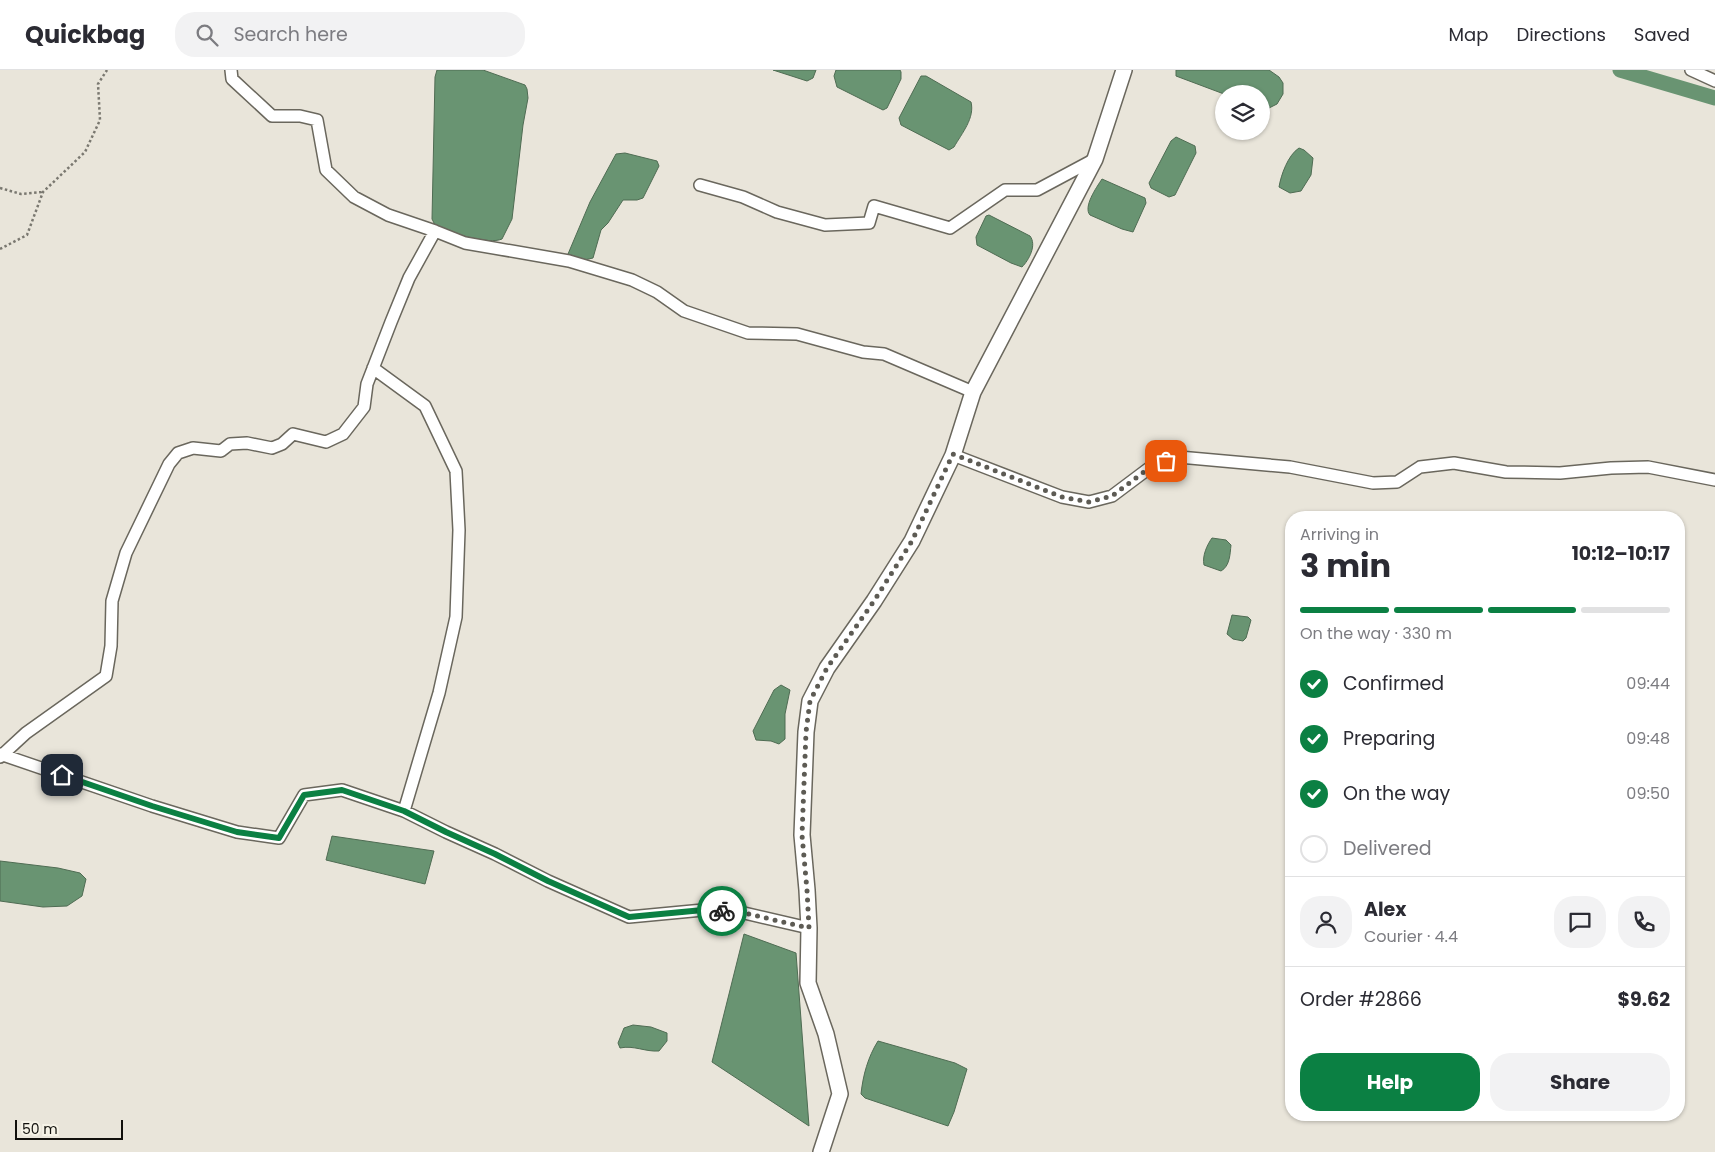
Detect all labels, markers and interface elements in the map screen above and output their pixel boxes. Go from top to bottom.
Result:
search box [175,12,525,57]
text: Quickbag [25,18,145,51]
icon: search [193,21,221,49]
text: Search here [233,21,348,48]
text: Map [1449,22,1488,47]
text: Directions [1516,22,1606,47]
text: Saved [1634,22,1690,47]
map controls [1215,85,1270,140]
button: layers [1215,85,1270,140]
pin [1145,440,1187,482]
icon: bag [1152,447,1180,475]
text: Arriving in [1300,523,1379,546]
text: 10:12–10:17 [1572,540,1670,567]
text: 3 min [1300,543,1391,588]
text: On the way · 330 m [1300,622,1452,645]
icon: check [1300,670,1328,698]
text: Confirmed [1343,670,1444,697]
text: 09:44 [1626,672,1670,695]
icon: check [1300,725,1328,753]
text: Preparing [1343,725,1435,752]
text: 09:48 [1626,727,1670,750]
pin [41,754,83,796]
icon: home [48,761,76,789]
icon: check [1300,780,1328,808]
text: On the way [1343,780,1450,807]
text: 09:50 [1626,782,1670,805]
text: Delivered [1343,835,1432,862]
courier [697,886,747,936]
button: person [1300,896,1352,948]
text: Alex [1364,896,1406,923]
button: chat [1554,896,1606,948]
button: phone [1618,896,1670,948]
icon: bike [708,897,736,925]
text: Courier · 4.4 [1364,925,1458,948]
text: Order #2866 [1300,986,1422,1013]
text: $9.62 [1618,986,1670,1013]
button: Help [1300,1053,1480,1111]
button: Share [1490,1053,1670,1111]
scale bar [15,1117,122,1140]
text: 50 m [22,1119,58,1139]

